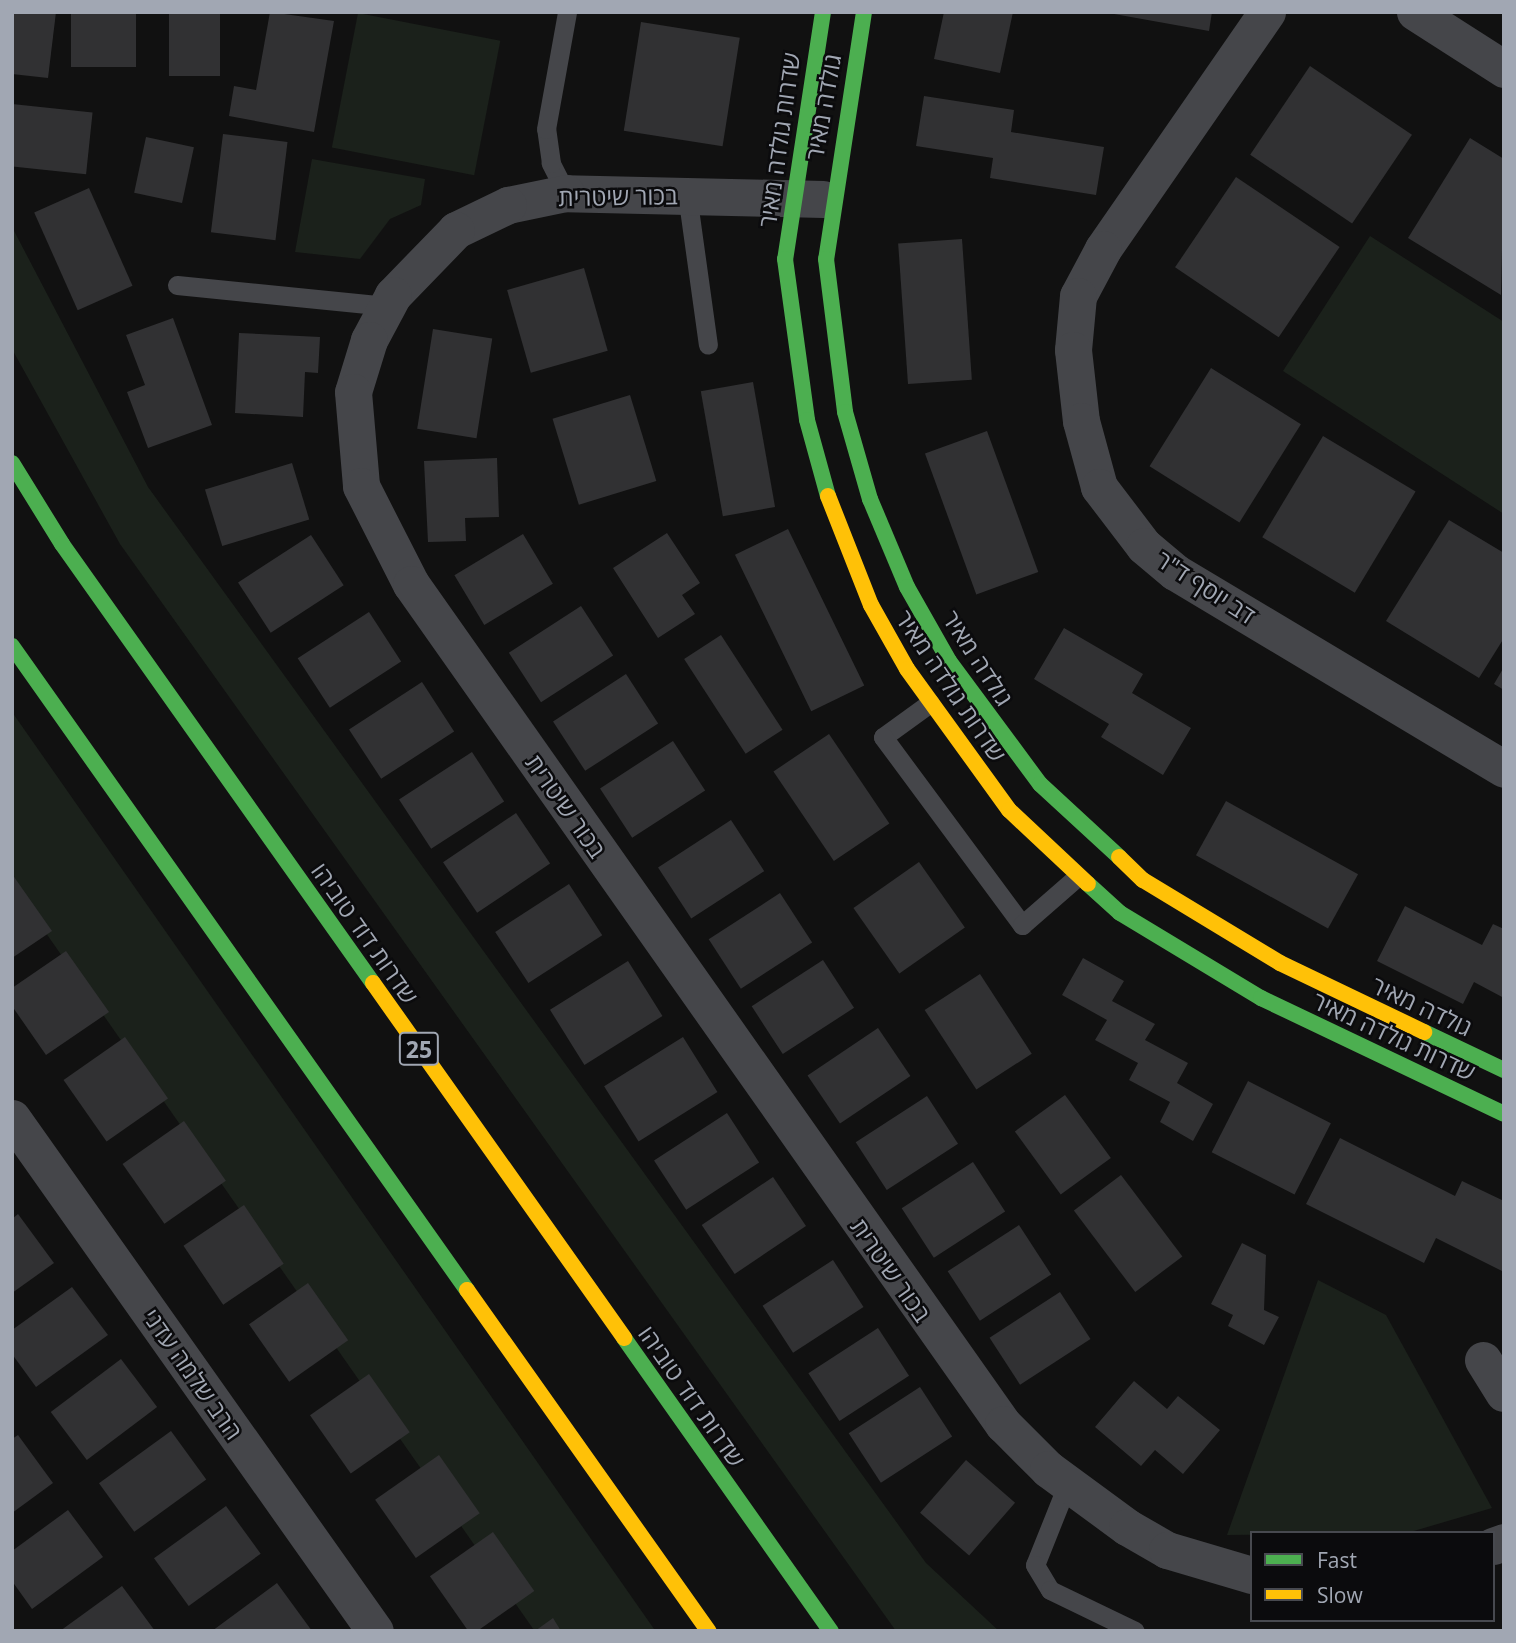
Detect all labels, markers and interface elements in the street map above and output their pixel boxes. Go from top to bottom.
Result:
street label: שדרות גולדה מאיר [752,51,806,229]
street label: גולדה מאיר [799,52,847,162]
street label: בכור שיטרית [558,181,678,211]
street label: דב יוסף ד"ר [1151,545,1261,629]
street label: שדרות גולדה מאיר [890,605,1012,767]
street label: גולדה מאיר [937,605,1019,711]
street label: בכור שיטרית [520,749,612,863]
street label: שדרות דוד טוביהו [306,857,424,1009]
street label: גולדה מאיר [1367,970,1477,1042]
street label: שדרות גולדה מאיר [1308,986,1480,1086]
road number: 25 [398,1030,440,1068]
street label: בכור שיטרית [845,1213,937,1327]
street label: הרב שלמה עדני [137,1303,249,1445]
street label: שדרות דוד טוביהו [633,1320,751,1472]
legend [1250,1531,1495,1622]
text: Fast [1317,1546,1357,1574]
text: Slow [1317,1581,1363,1609]

